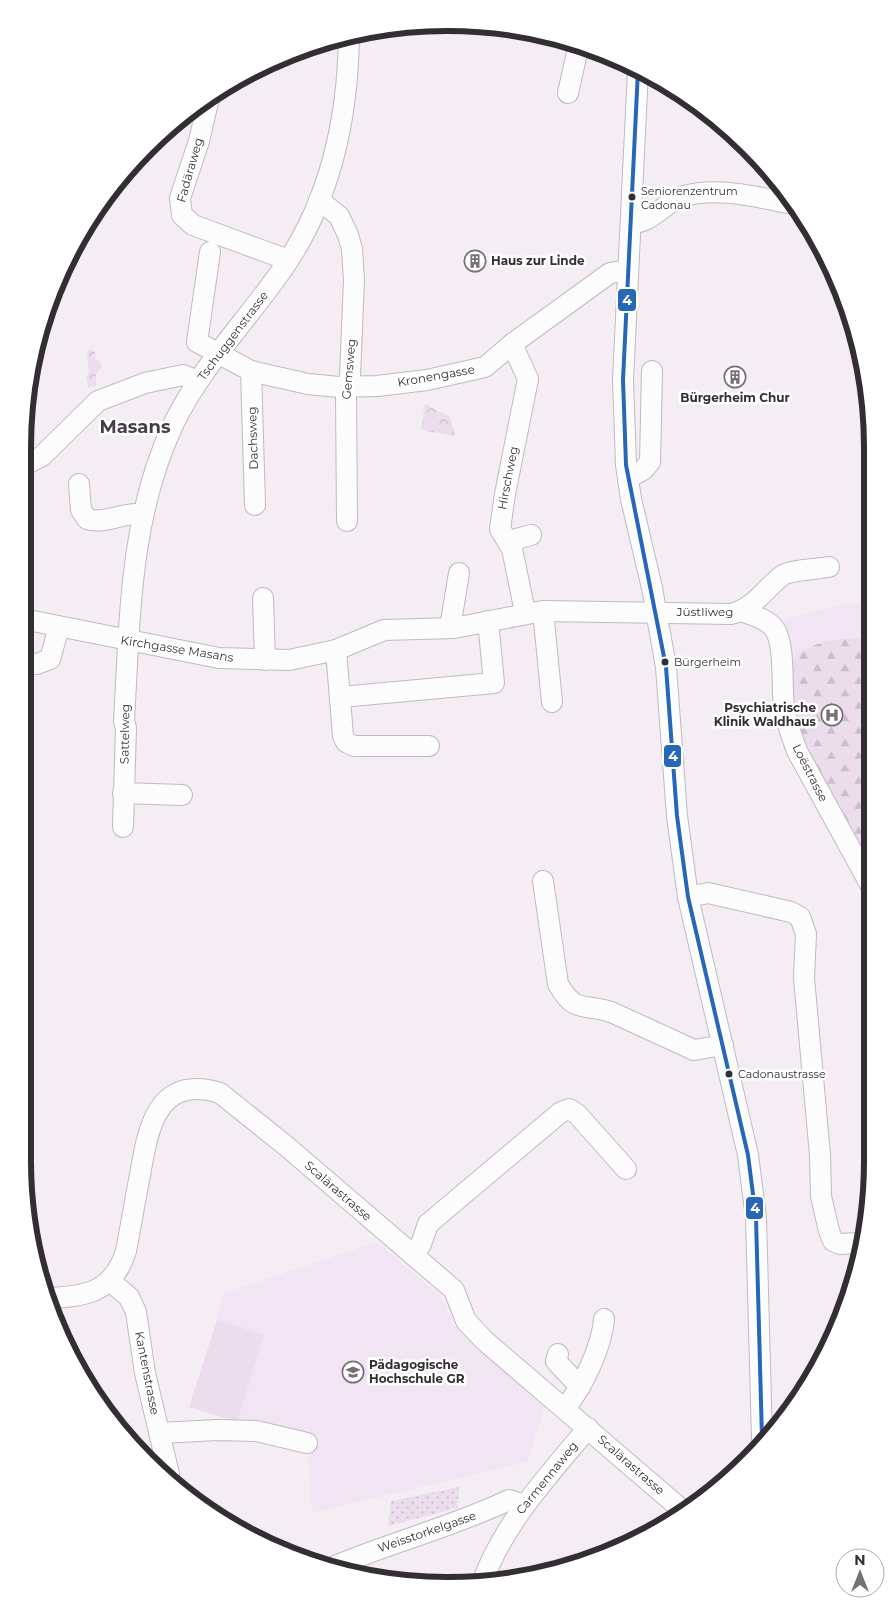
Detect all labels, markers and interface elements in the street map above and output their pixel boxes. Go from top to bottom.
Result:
street label: Fadäraweg [173,136,206,204]
place label: Seniorenzentrum Cadonau [641,184,738,212]
marker: Seniorenzentrum Cadonau [627,192,637,202]
building icon: Haus zur Linde [463,249,487,273]
place label: Haus zur Linde [491,253,585,268]
street label: Tschuggenstrasse [194,288,271,383]
line badge: 4 [617,288,637,312]
text: 4 [622,291,632,309]
street label: Gemsweg [338,338,359,400]
street label: Kronengasse [396,361,476,390]
building icon: Bürgerheim Chur [723,365,747,389]
place label: Bürgerheim Chur [680,390,790,405]
street label: Dachsweg [244,406,261,470]
district label: Masans [100,416,171,438]
street label: Hirschweg [494,445,521,511]
street label: Jüstliweg [675,604,734,619]
street label: Kirchgasse Masans [120,632,235,665]
place label: Bürgerheim [674,655,741,669]
marker: Bürgerheim [660,657,670,667]
place label: Psychiatrische Klinik Waldhaus [714,700,817,729]
hospital icon: Psychiatrische Klinik Waldhaus [820,703,844,727]
street label: Sattelweg [116,704,133,764]
street label: Loëstrasse [789,741,831,804]
line badge: 4 [663,744,682,768]
text: 4 [668,747,678,765]
place label: Cadonaustrasse [738,1067,826,1081]
marker: Cadonaustrasse [724,1069,734,1079]
street label: Scalärastrasse [302,1157,375,1224]
line badge: 4 [745,1196,764,1220]
text: 4 [750,1199,760,1217]
street label: Kantenstrasse [132,1330,163,1416]
place label: Pädagogische Hochschule GR [369,1357,465,1386]
school or university icon: Pädagogische Hochschule GR [341,1360,365,1384]
street label: Scalärastrasse [595,1431,668,1498]
street label: Carmennaweg [513,1438,581,1517]
street label: Weisstorkelgasse [376,1508,478,1555]
north arrow [835,1548,885,1598]
text: N [854,1551,866,1569]

